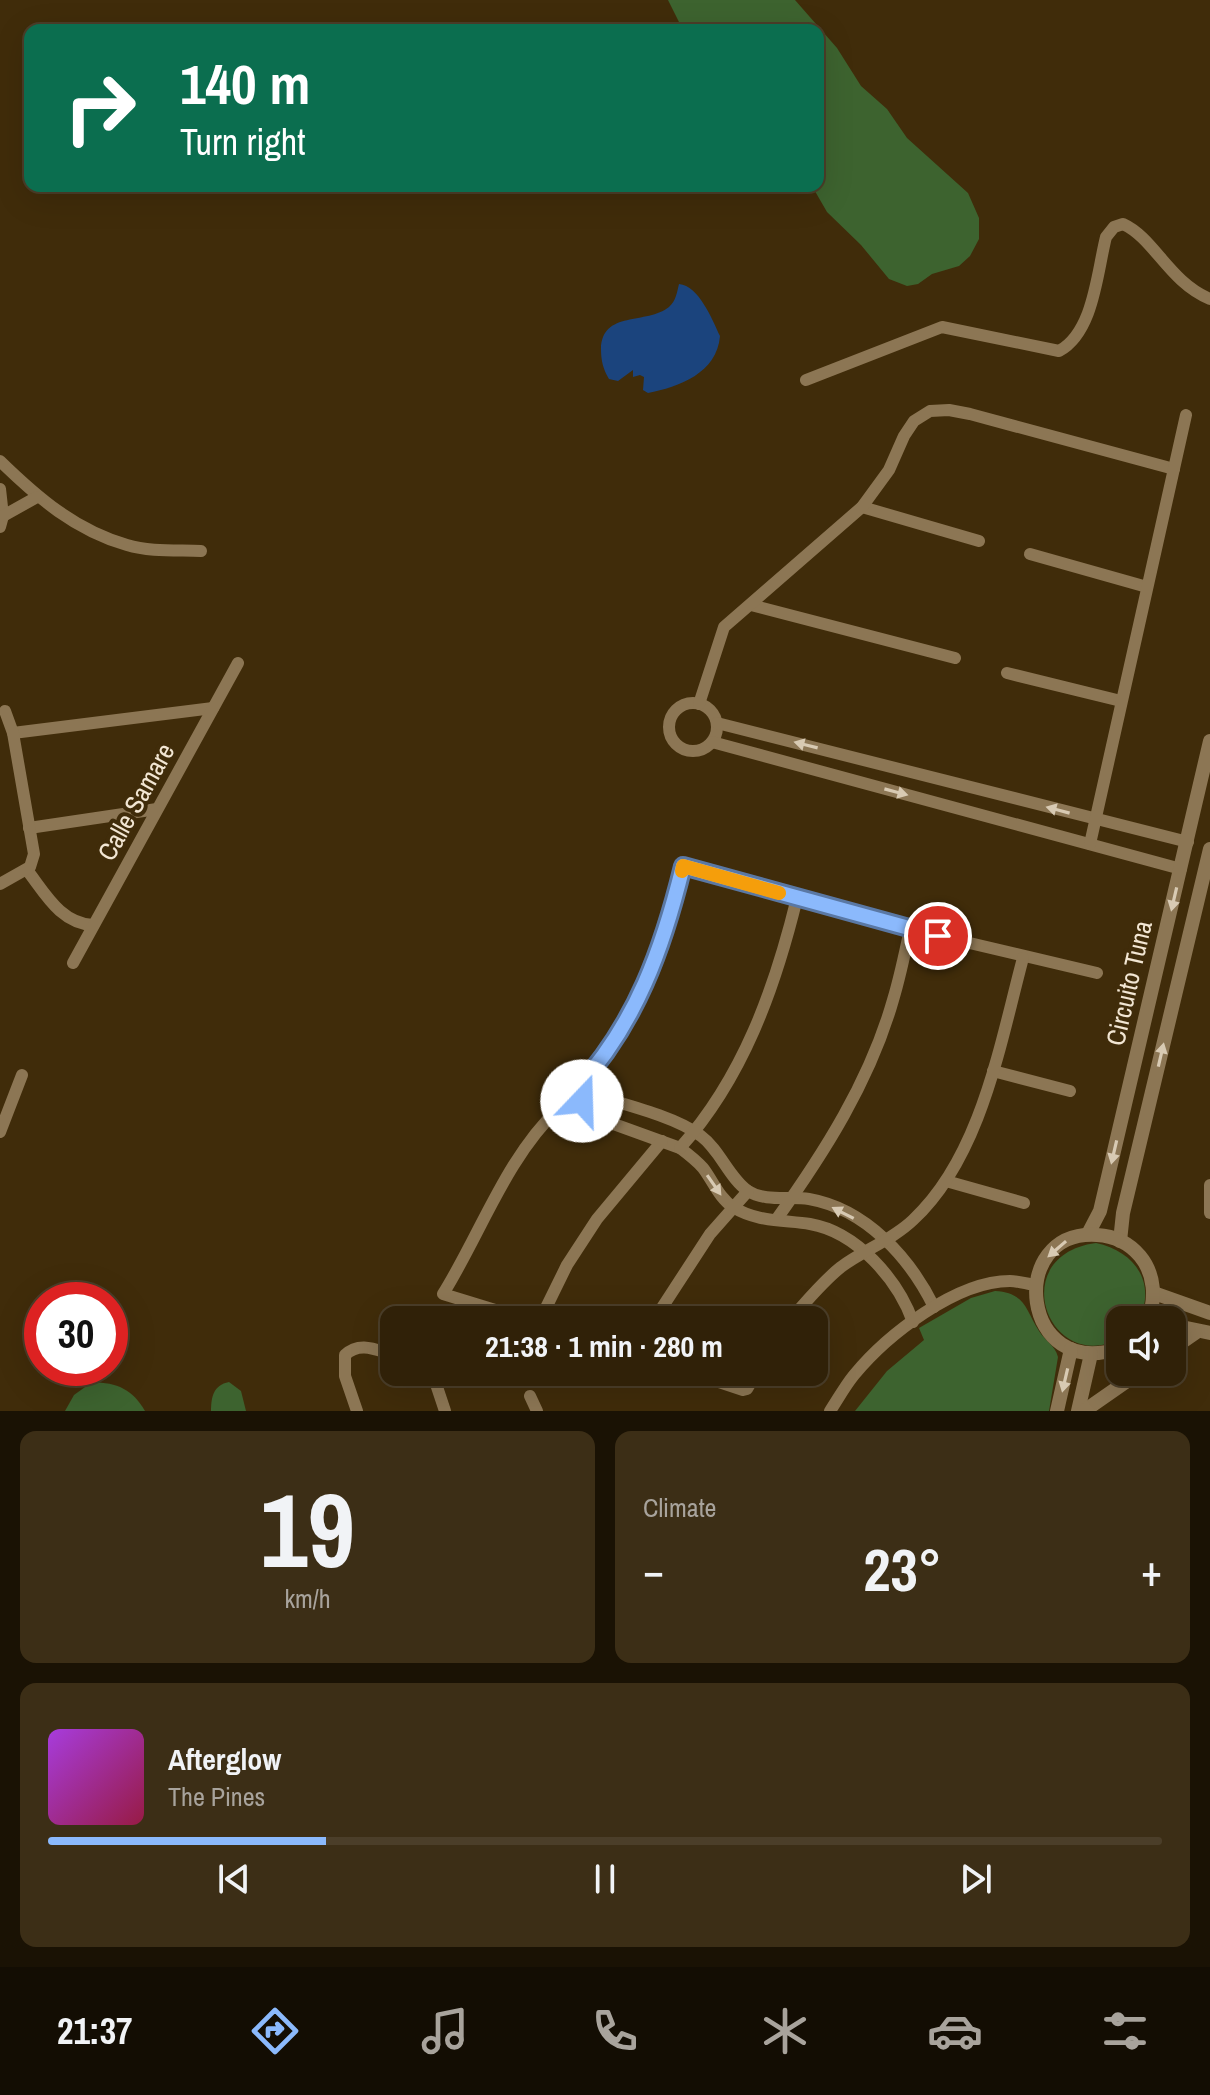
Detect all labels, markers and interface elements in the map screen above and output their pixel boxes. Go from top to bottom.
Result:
text: 140 m [180,46,310,121]
icon: right [48,56,152,160]
text: Turn right [180,118,305,166]
street label: Calle Samare [89,737,182,867]
one-way arrow [794,739,819,751]
one-way arrow [883,787,908,799]
one-way arrow [1046,803,1071,815]
one-way arrow [1167,887,1180,912]
pin [904,902,972,970]
icon: arrive [916,914,960,958]
street label: Circuito Tuna [1097,917,1160,1049]
one-way arrow [1155,1043,1167,1068]
position arrow [540,1059,624,1143]
one-way arrow [1107,1139,1119,1164]
one-way arrow [706,1174,721,1195]
one-way arrow [832,1206,855,1220]
one-way arrow [1048,1240,1068,1257]
speed limit sign: 30 [24,1282,128,1386]
map controls [1106,1306,1186,1386]
button: sound [1106,1306,1186,1386]
text: 21:38 · 1 min · 280 m [485,1326,723,1366]
one-way arrow [1058,1368,1070,1393]
text: 19 [260,1459,355,1599]
text: Climate [643,1490,716,1525]
text: 23° [863,1529,942,1610]
text: − [643,1540,664,1600]
text: + [1141,1540,1162,1600]
text: km/h [284,1581,331,1616]
text: Afterglow [168,1739,281,1779]
text: The Pines [168,1779,265,1814]
icon: previous [212,1857,256,1901]
icon: pause [583,1857,627,1901]
icon: next [954,1857,998,1901]
icon: directions [247,2003,303,2059]
icon: music [417,2003,473,2059]
icon: phone [587,2003,643,2059]
icon: climate [757,2003,813,2059]
icon: car [927,2003,983,2059]
icon: filters [1097,2003,1153,2059]
text: 21:37 [57,2007,133,2055]

